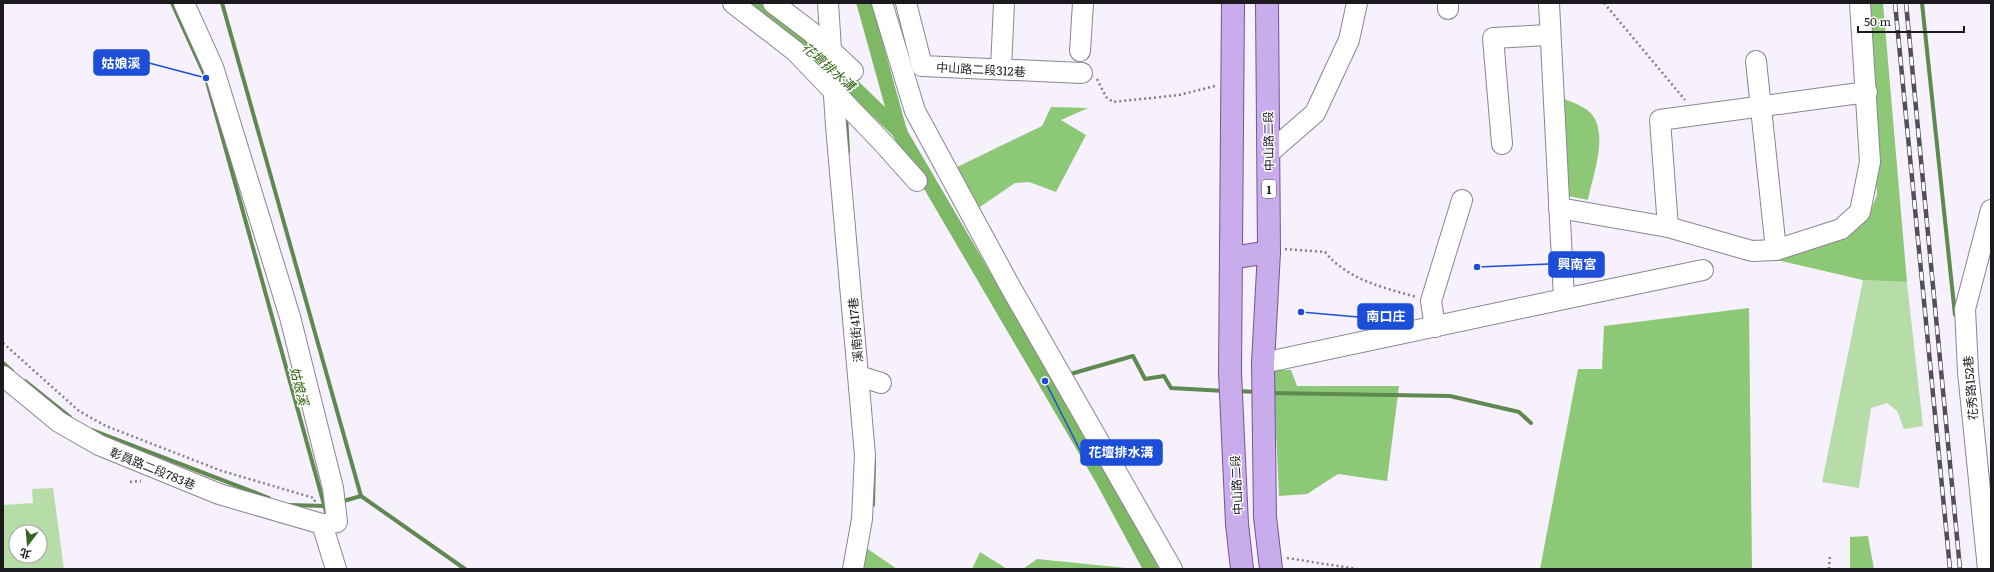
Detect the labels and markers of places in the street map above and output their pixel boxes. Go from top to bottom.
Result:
callout: 姑娘溪 [94,50,149,75]
callout: 興南宮 [1549,252,1604,277]
callout: 南口庄 [1358,304,1413,329]
callout: 花壇排水溝 [1081,440,1162,465]

